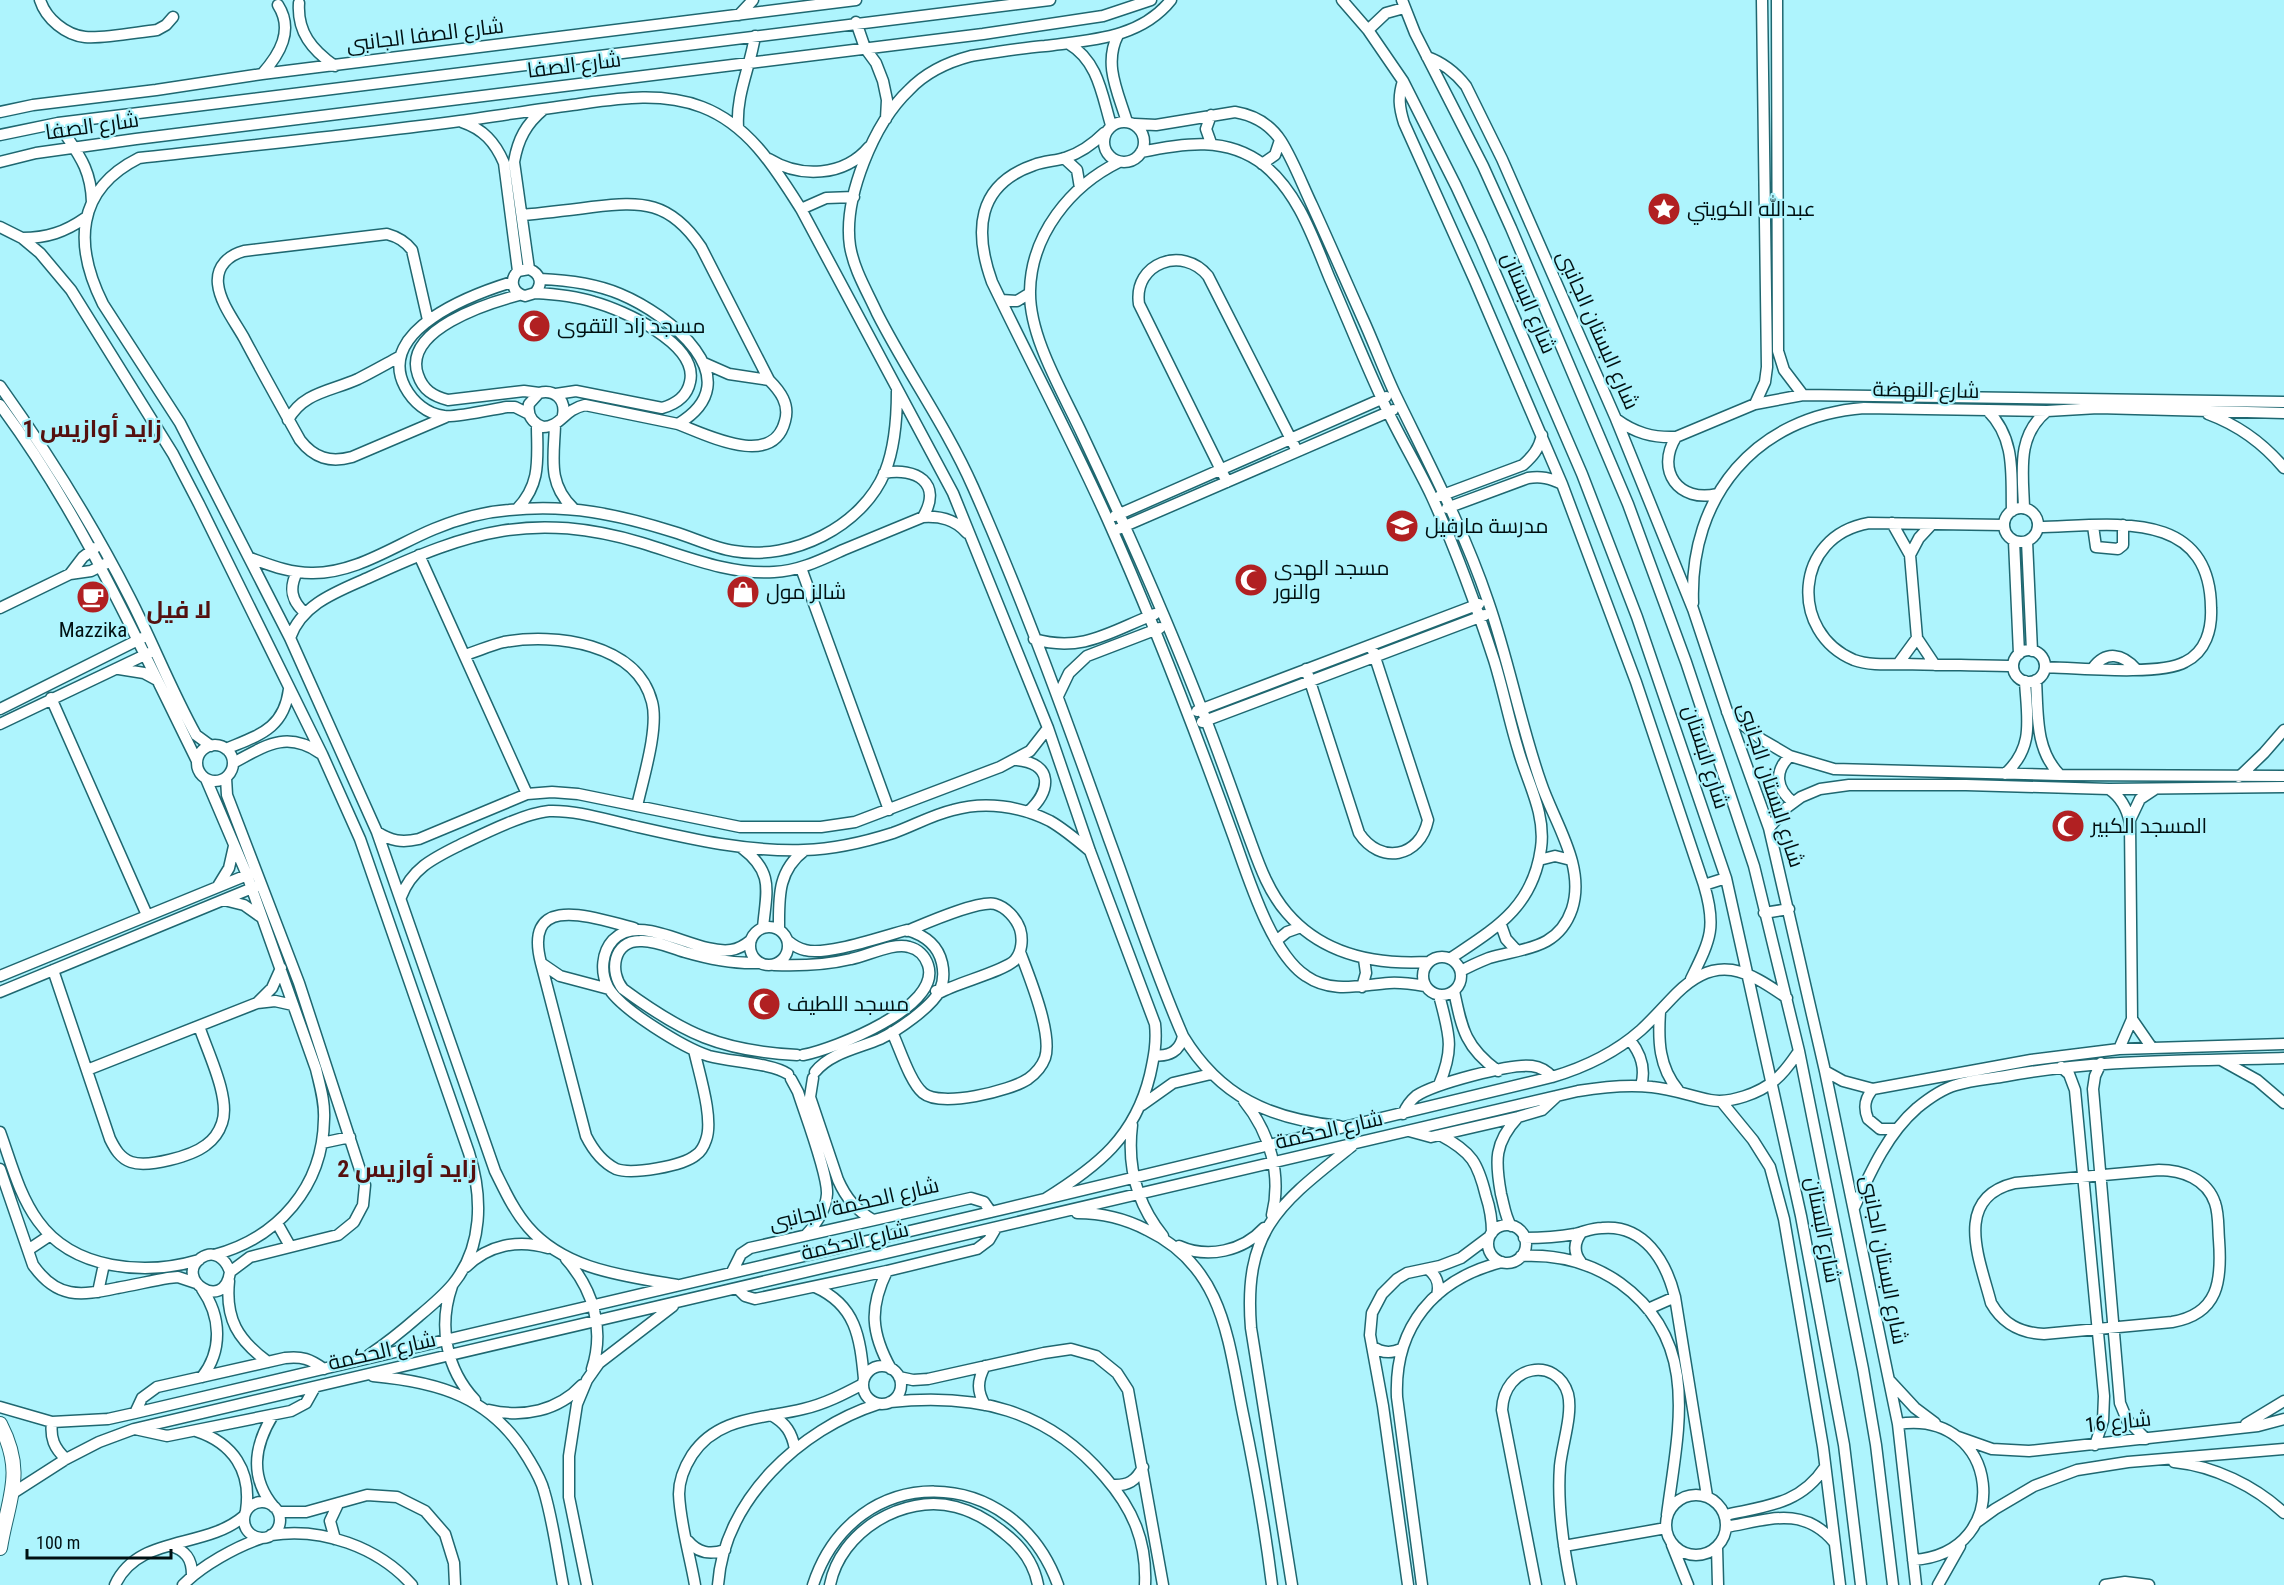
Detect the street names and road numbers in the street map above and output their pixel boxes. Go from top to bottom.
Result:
street label: شارع الصفا الجانبى [345,13,505,59]
street label: شارع الصفا [526,47,623,85]
street label: شارع الصفا [44,108,141,146]
street label: شارع البستان الجانبى [1550,247,1644,414]
street label: شارع البستان [1495,249,1561,358]
street label: شارع النهضة [1872,377,1980,405]
street label: شارع البستان الجانبى [1731,700,1809,871]
street label: شارع البستان [1676,702,1734,812]
street label: شارع الحكمة [1273,1106,1386,1156]
street label: شارع الحكمة الجانبى [767,1173,942,1237]
street label: شارع البستان الجانبى [1854,1174,1912,1347]
street label: شارع البستان [1799,1175,1845,1285]
street label: شارع الحكمة [799,1217,912,1267]
street label: شارع الحكمة [326,1327,439,1377]
street label: شارع 16 [2084,1407,2152,1439]

